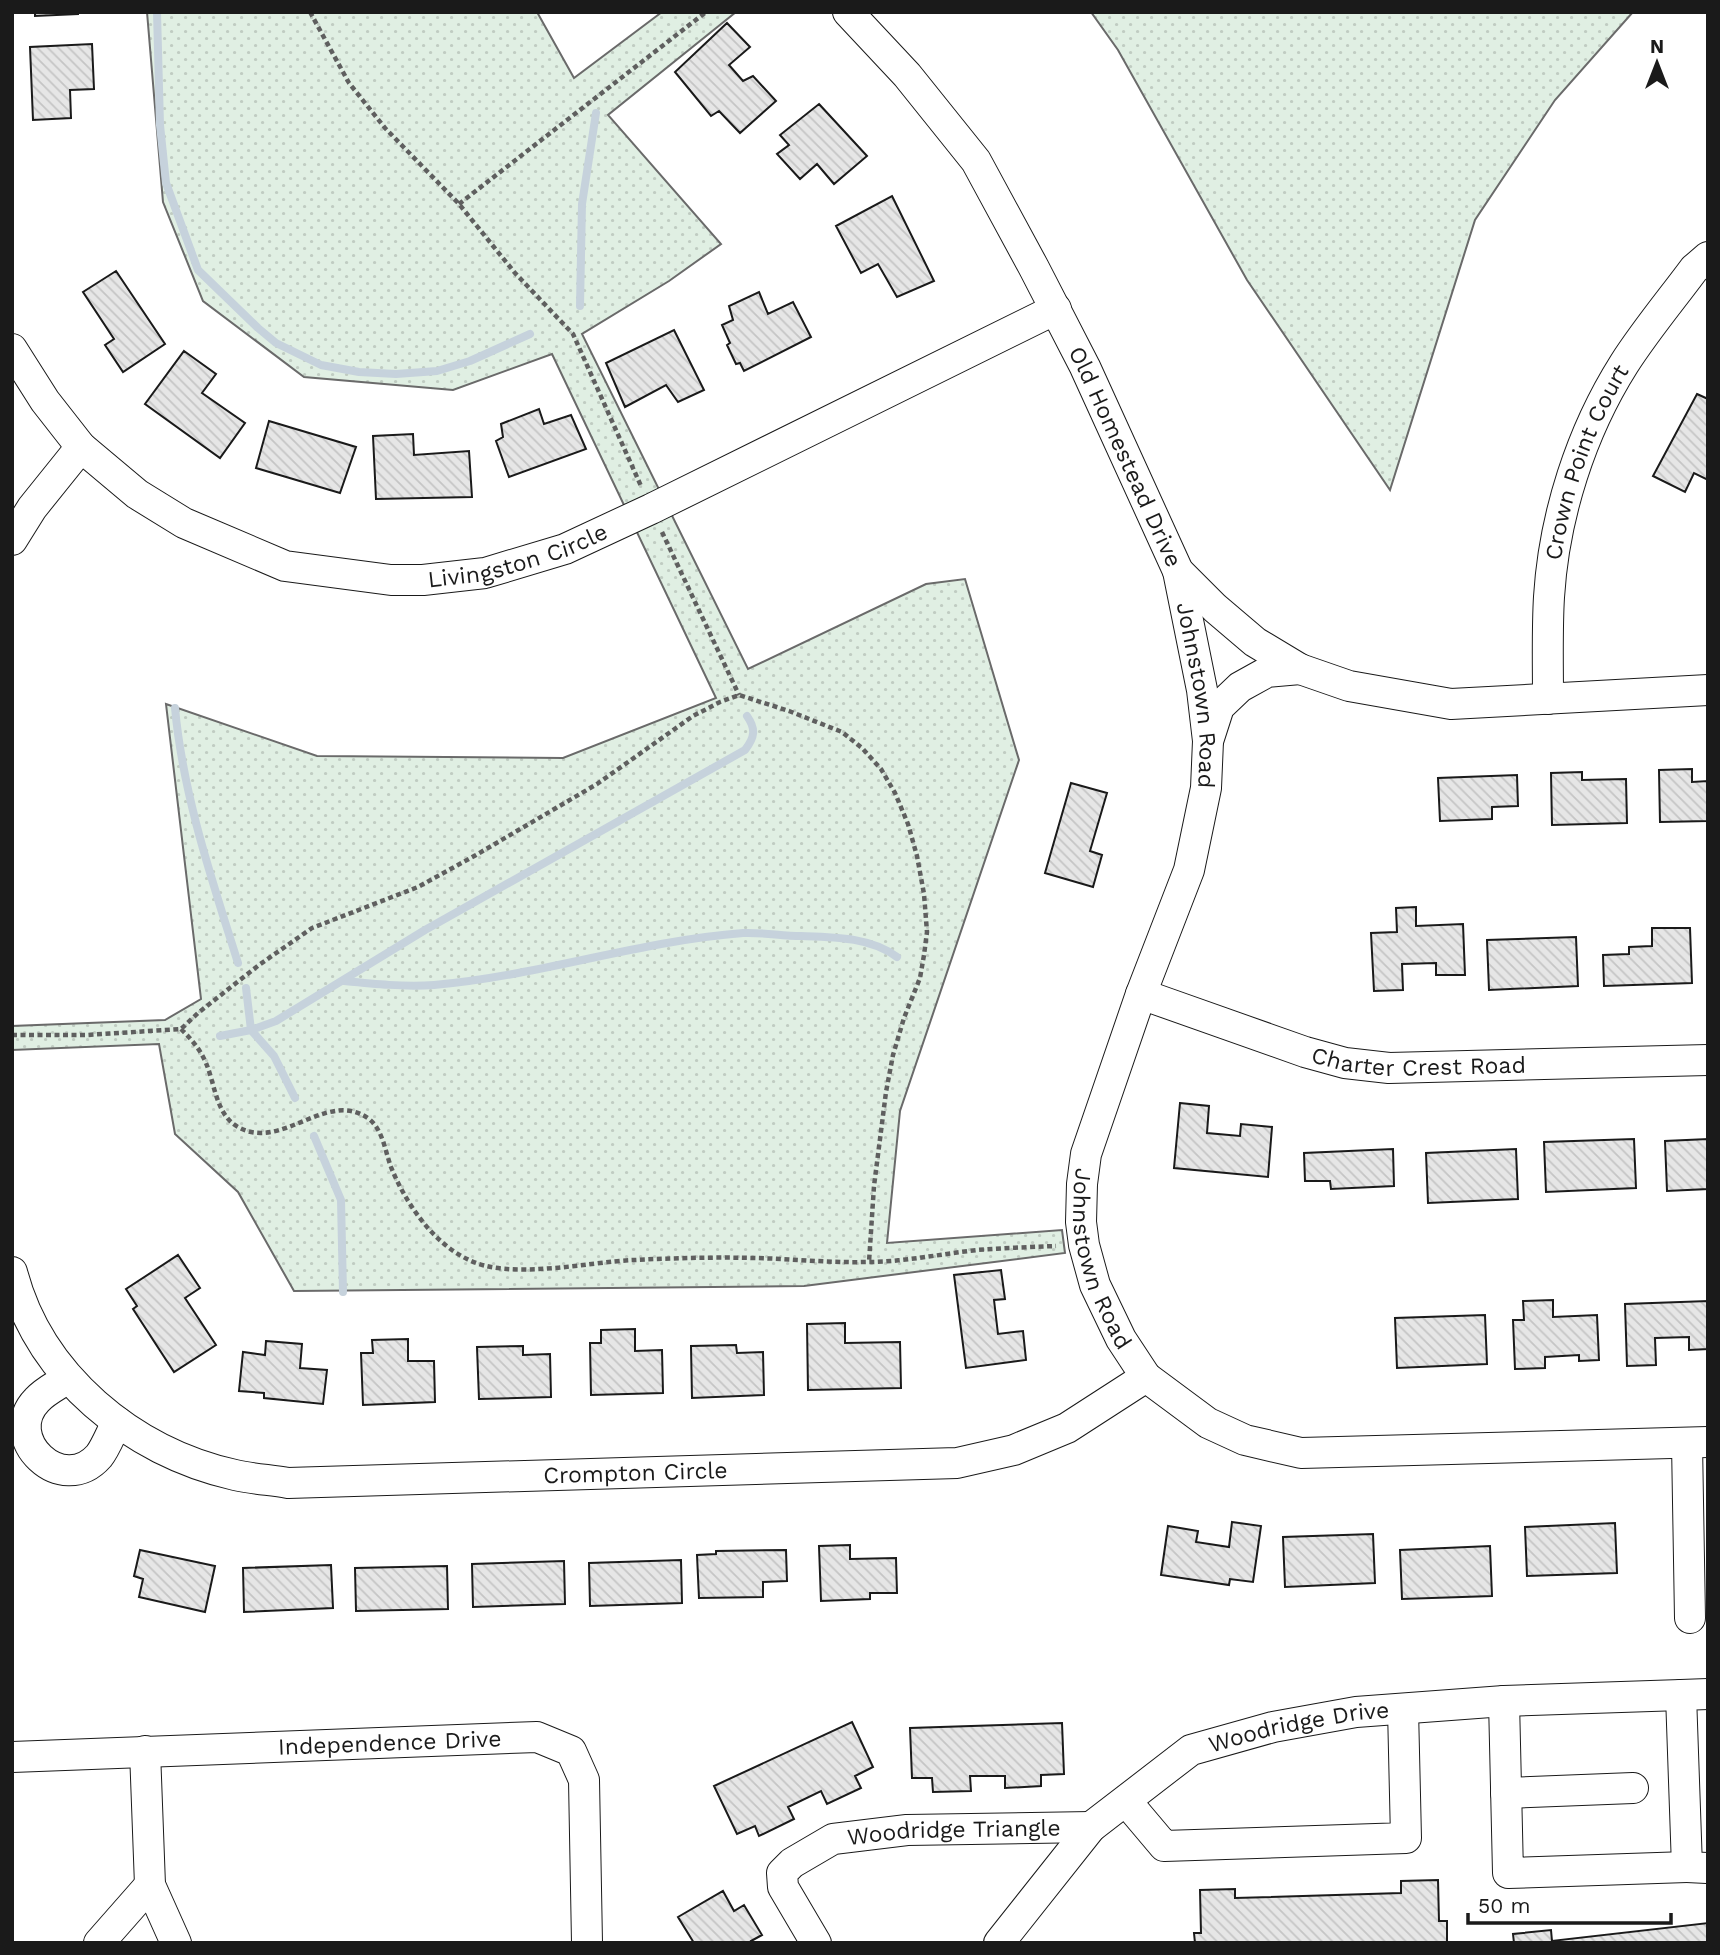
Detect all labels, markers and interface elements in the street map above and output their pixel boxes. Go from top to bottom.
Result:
north arrow [1622,28,1692,98]
text: N [1650,35,1664,58]
street label: Old Homestead Drive [1063,342,1187,571]
street label: Crown Point Court [1540,359,1635,562]
street label: Livingston Circle [426,518,612,593]
street label: Johnstown Road [1171,600,1222,789]
street label: Charter Crest Road [1308,1041,1526,1082]
street label: Johnstown Road [1067,1166,1137,1355]
street label: Crompton Circle [543,1457,728,1489]
street label: Woodridge Drive [1206,1697,1390,1758]
street label: Independence Drive [277,1725,502,1761]
street label: Woodridge Triangle [846,1814,1061,1851]
scale bar [1468,1882,1671,1926]
text: 50 m [1478,1893,1530,1918]

